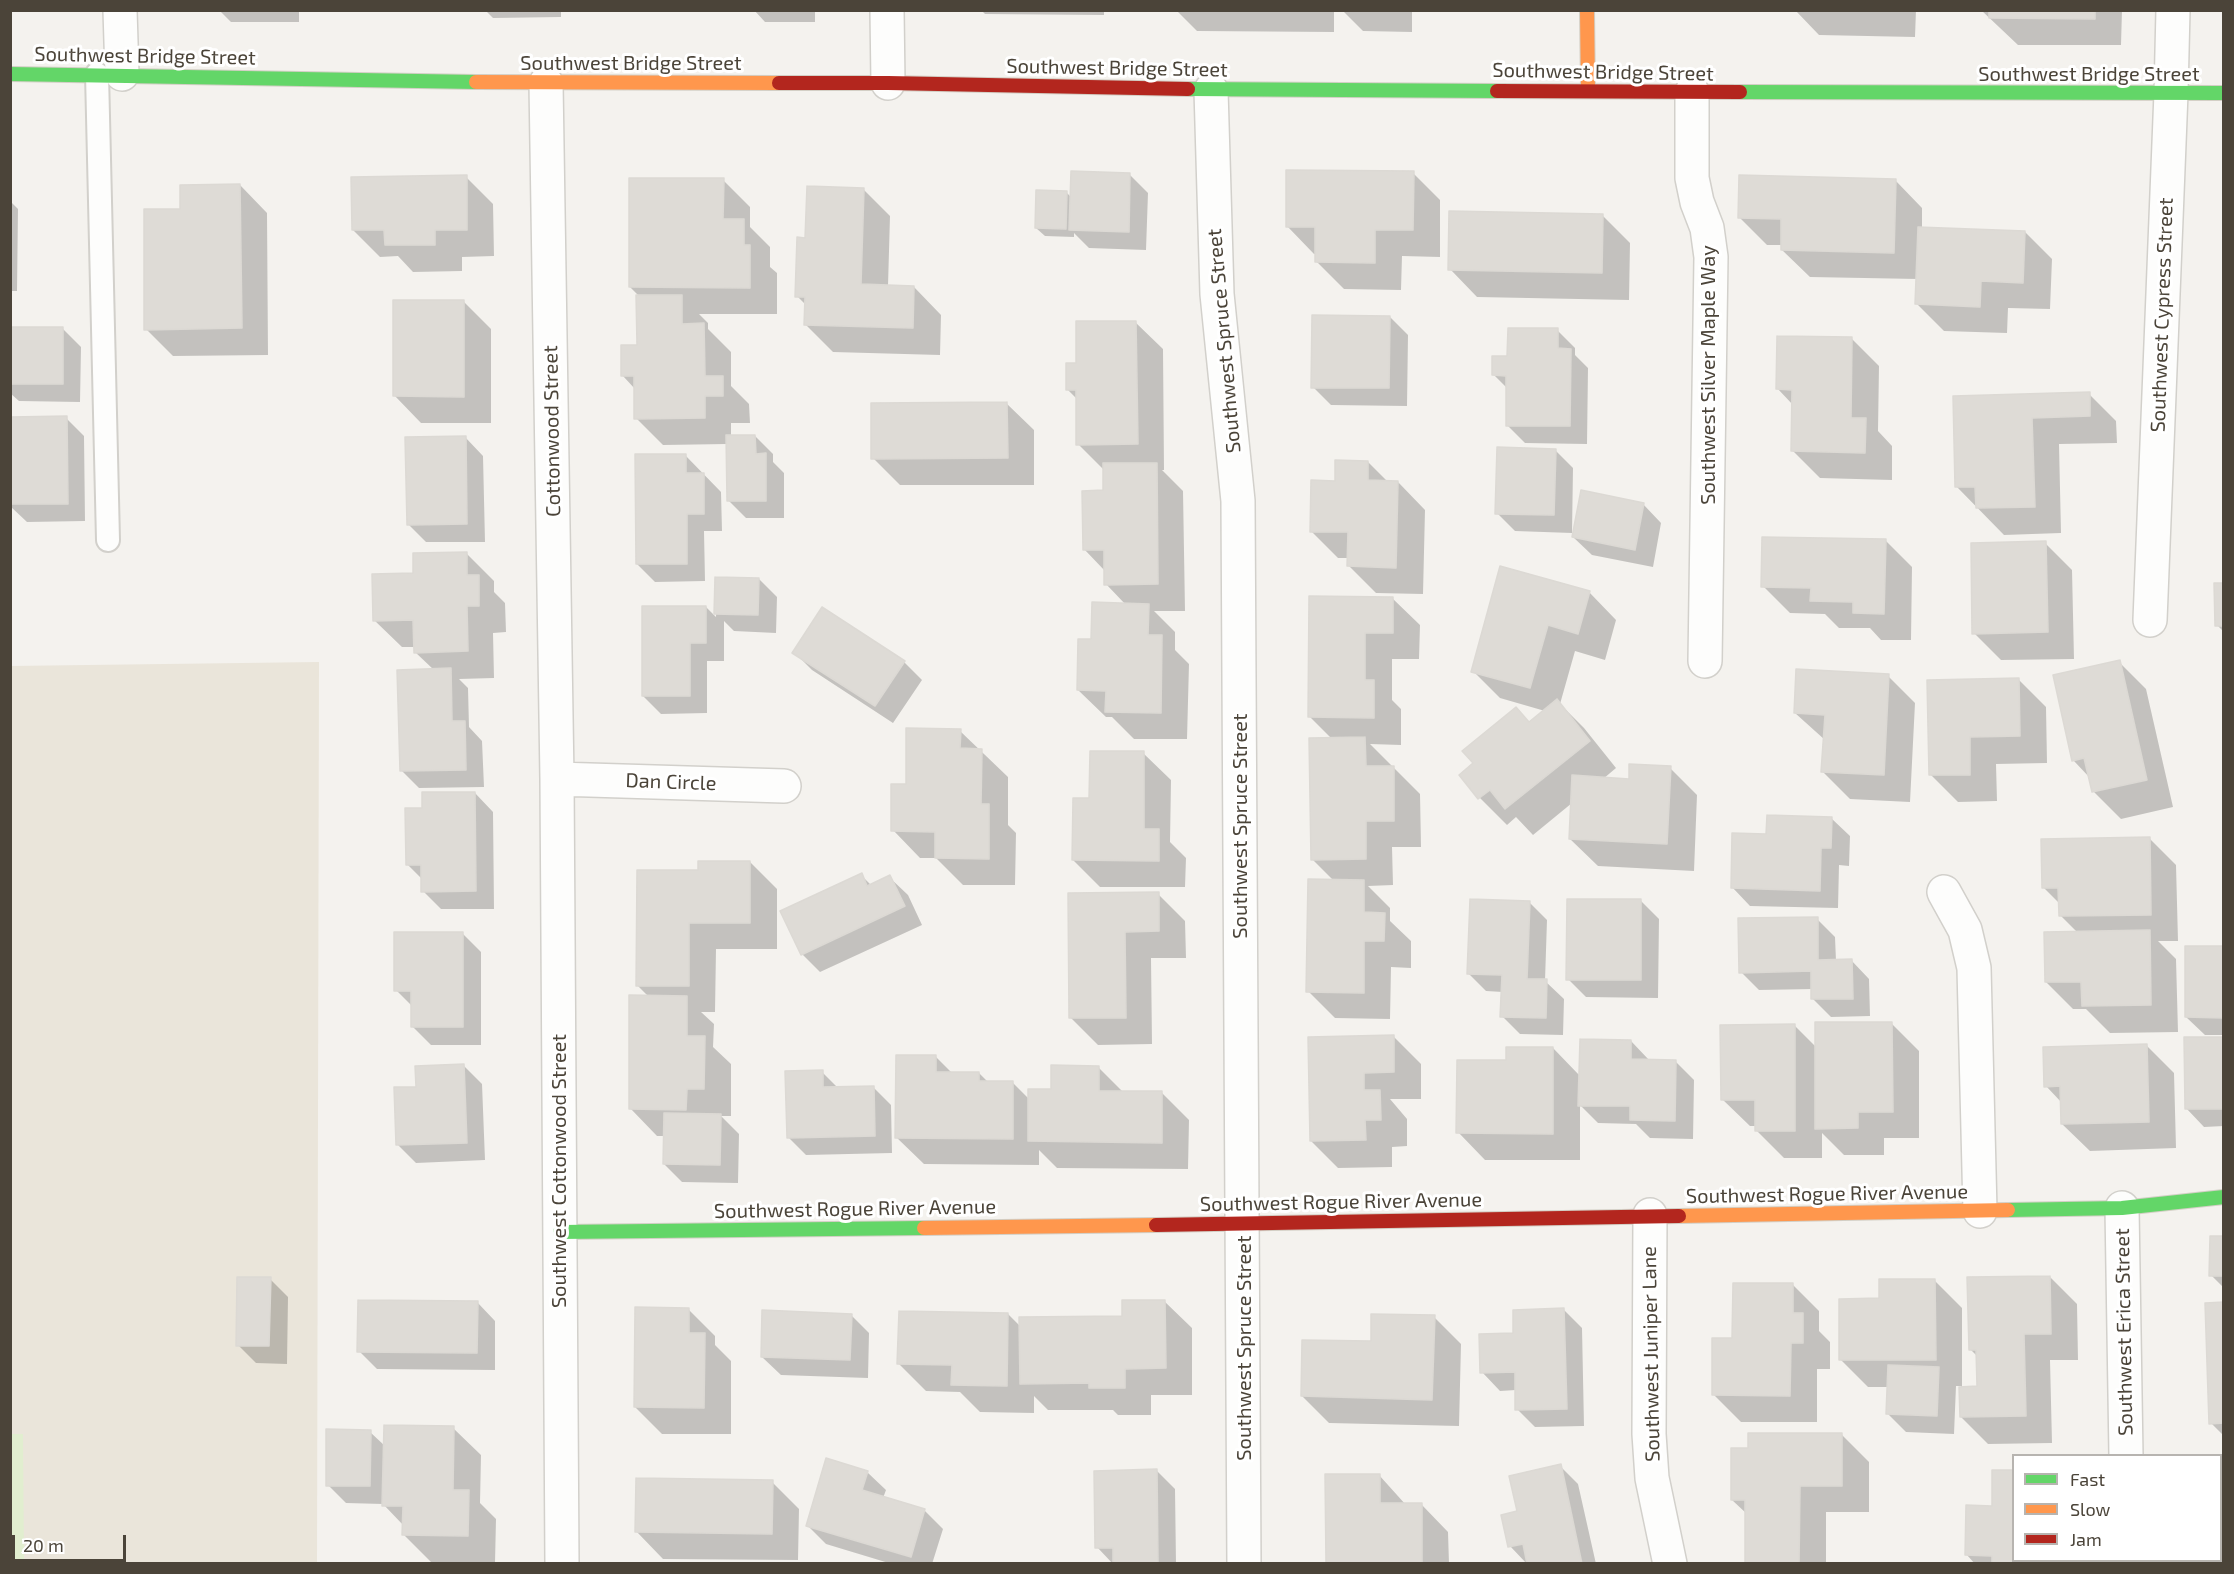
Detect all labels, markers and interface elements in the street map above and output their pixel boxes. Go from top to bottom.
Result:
street label: Southwest Bridge Street [34,42,256,70]
street label: Southwest Bridge Street [520,51,742,75]
street label: Southwest Bridge Street [1006,54,1228,82]
street label: Southwest Bridge Street [1492,58,1714,86]
street label: Southwest Bridge Street [1978,62,2200,86]
street label: Southwest Cypress Street [2146,197,2178,433]
street label: Southwest Spruce Street [1202,228,1246,454]
street label: Southwest Silver Maple Way [1696,245,1720,505]
street label: Cottonwood Street [539,345,565,517]
street label: Southwest Spruce Street [1228,713,1252,939]
street label: Dan Circle [625,768,717,796]
street label: Southwest Cottonwood Street [547,1034,571,1308]
street label: Southwest Rogue River Avenue [1686,1180,1968,1208]
street label: Southwest Rogue River Avenue [1200,1188,1482,1216]
street label: Southwest Rogue River Avenue [714,1195,996,1223]
street label: Southwest Erica Street [2110,1228,2138,1436]
street label: Southwest Spruce Street [1232,1235,1256,1461]
street label: Southwest Juniper Lane [1637,1246,1665,1462]
legend [2012,1454,2222,1562]
text: Fast [2070,1468,2105,1490]
text: Slow [2070,1498,2110,1520]
scale bar [15,1523,129,1561]
text: Jam [2070,1528,2102,1550]
text: 20 m [23,1534,64,1556]

